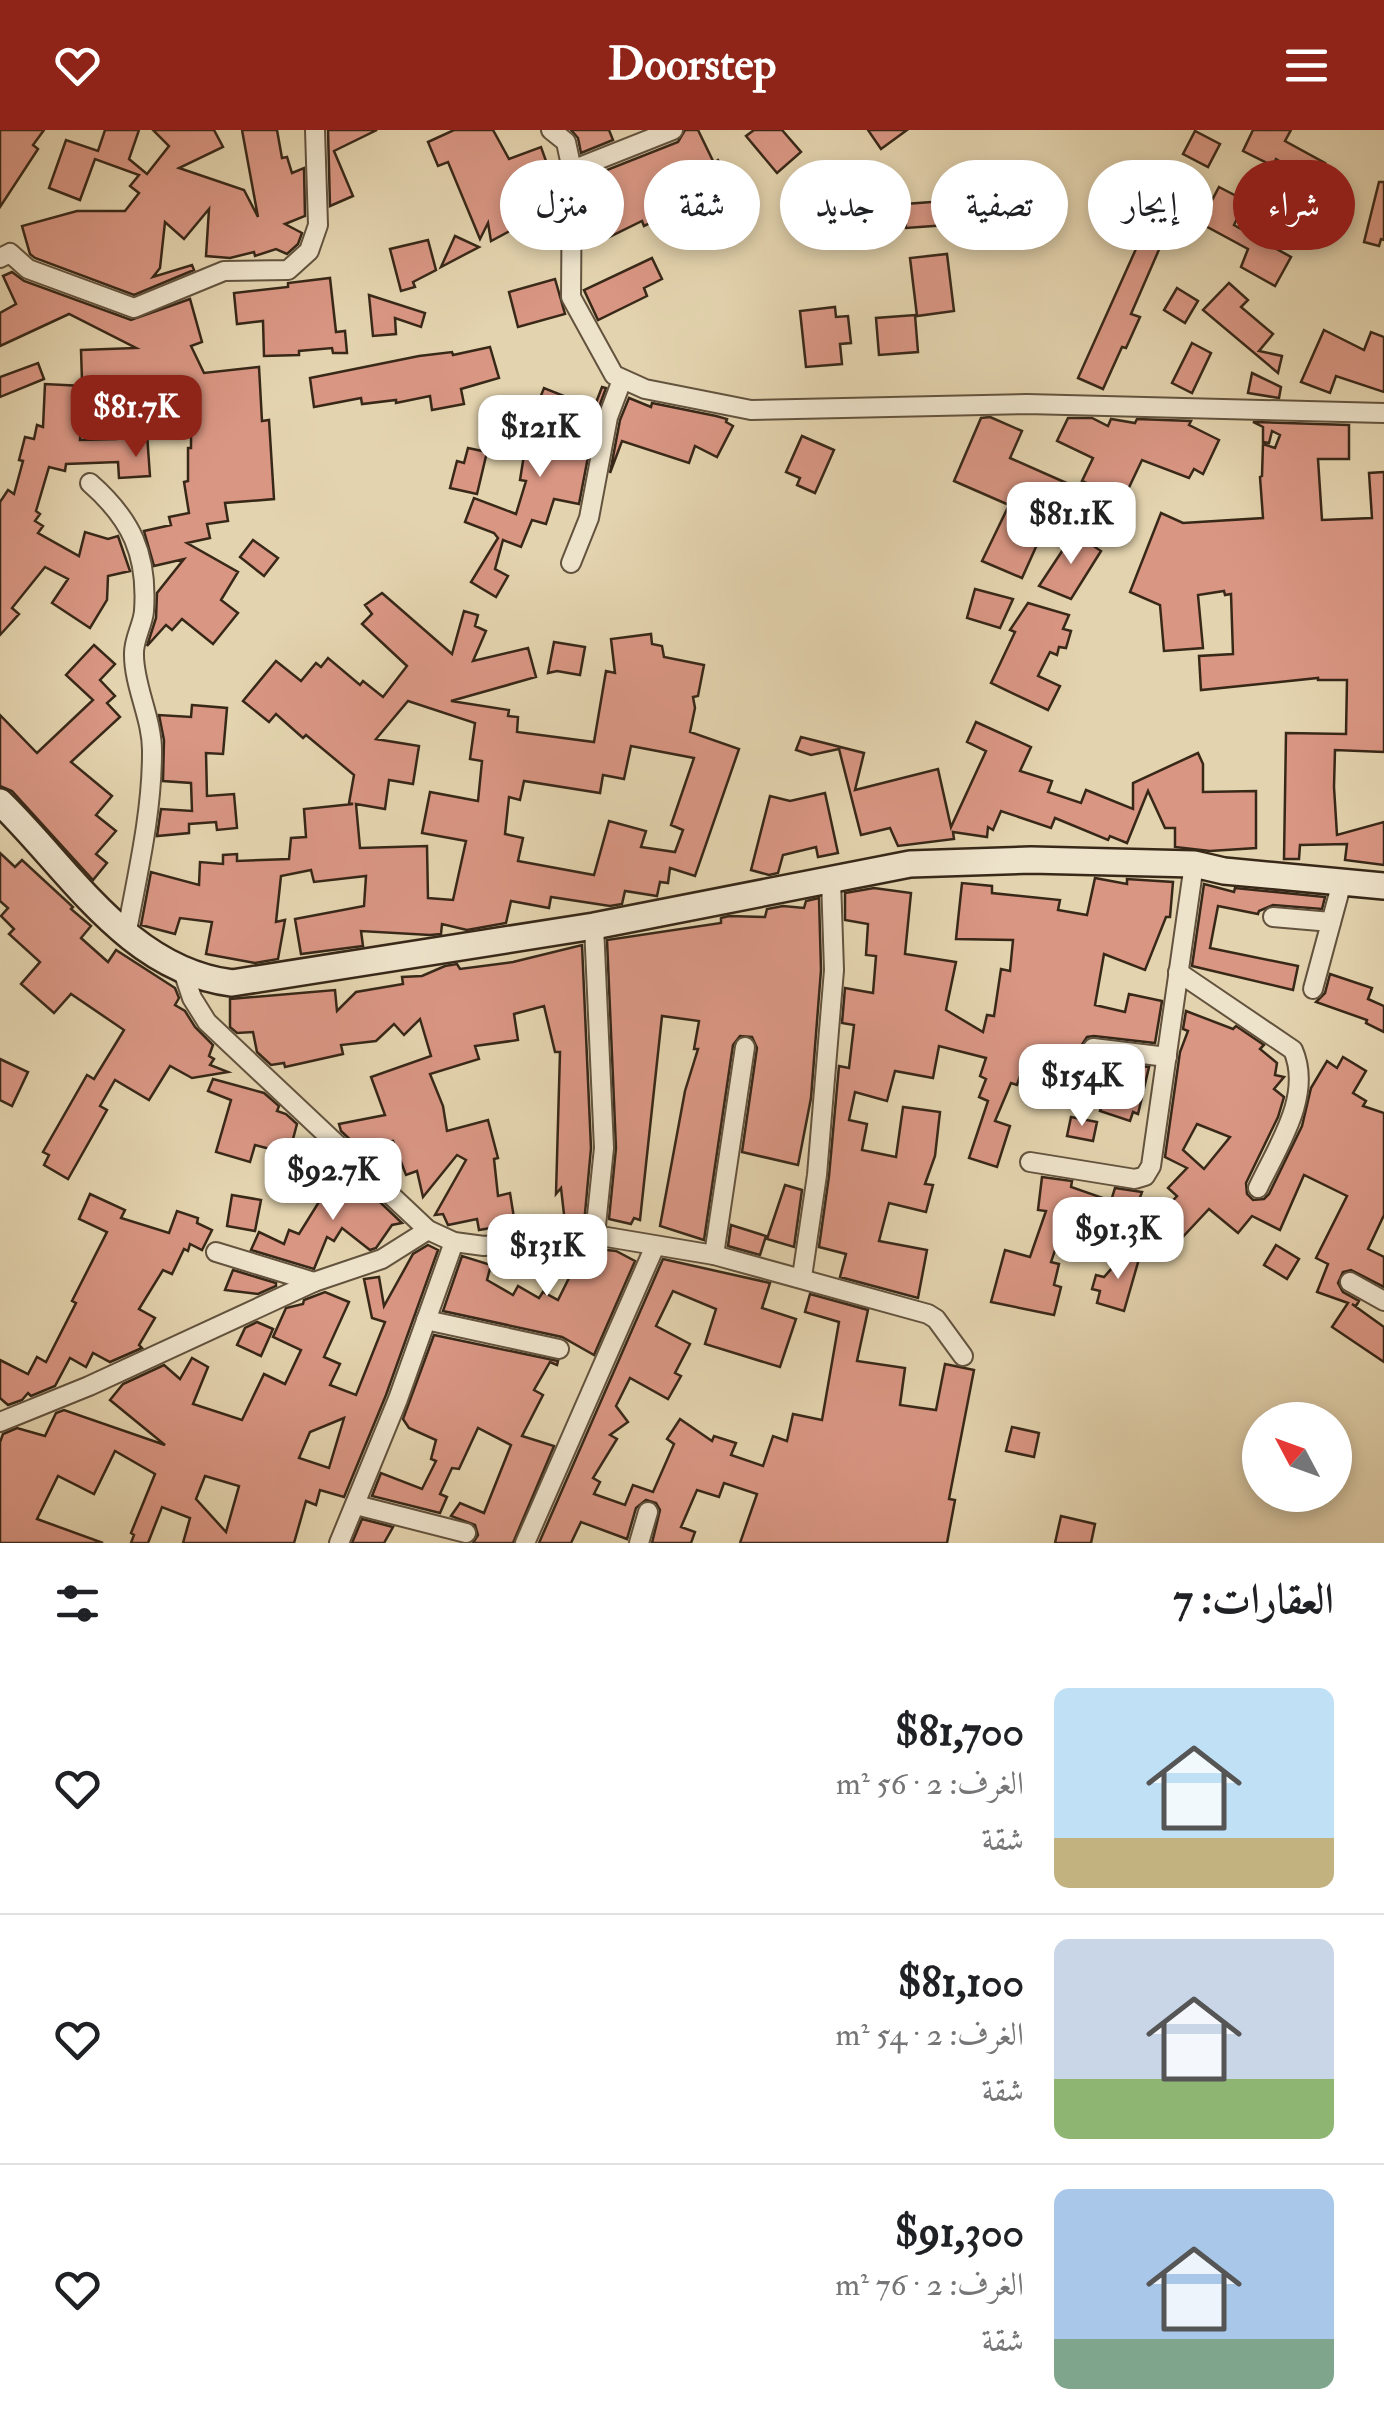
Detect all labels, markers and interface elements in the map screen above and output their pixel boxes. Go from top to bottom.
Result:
text: Doorstep [608,37,776,93]
icon: heart [50,38,105,93]
icon: menu [1279,38,1334,93]
chip: منزل [500,160,624,250]
chip: شقة [644,160,760,250]
chip: جديد [780,160,911,250]
chip: تصفية [931,160,1068,250]
chip: إيجار [1088,160,1213,250]
chip: شراء [1233,160,1355,250]
pin: $81.7K [55,375,217,460]
text: $81.7K [93,387,179,427]
pin: $121K [470,395,610,480]
text: $121K [500,407,580,447]
pin: $81.1K [990,482,1152,567]
text: $81.1K [1029,494,1113,534]
pin: $154K [1012,1044,1152,1129]
text: $154K [1041,1056,1123,1096]
pin: $92.7K [252,1138,414,1223]
text: $92.7K [287,1150,379,1190]
pin: $91.3K [1037,1197,1199,1282]
text: $91.3K [1075,1209,1161,1249]
pin: $131K [477,1214,617,1299]
text: $131K [509,1226,585,1266]
north arrow [1242,1402,1352,1512]
map controls [1242,1402,1352,1512]
text: العقارات: 7 [1173,1574,1334,1626]
icon: filters [50,1576,105,1631]
text: $81,700 [895,1706,1024,1758]
icon: home [1134,1728,1254,1848]
icon: heart [50,1761,105,1816]
text: الغرف: 2 · 56 m² [836,1764,1024,1804]
text: شقة [982,1820,1024,1860]
text: $81,100 [898,1957,1024,2009]
icon: home [1134,1979,1254,2099]
icon: heart [50,2012,105,2067]
text: الغرف: 2 · 54 m² [836,2015,1024,2055]
text: شقة [982,2071,1024,2111]
text: $91,300 [895,2207,1024,2259]
icon: home [1134,2229,1254,2349]
icon: heart [50,2262,105,2317]
text: الغرف: 2 · 76 m² [835,2265,1024,2305]
text: شقة [982,2321,1024,2361]

